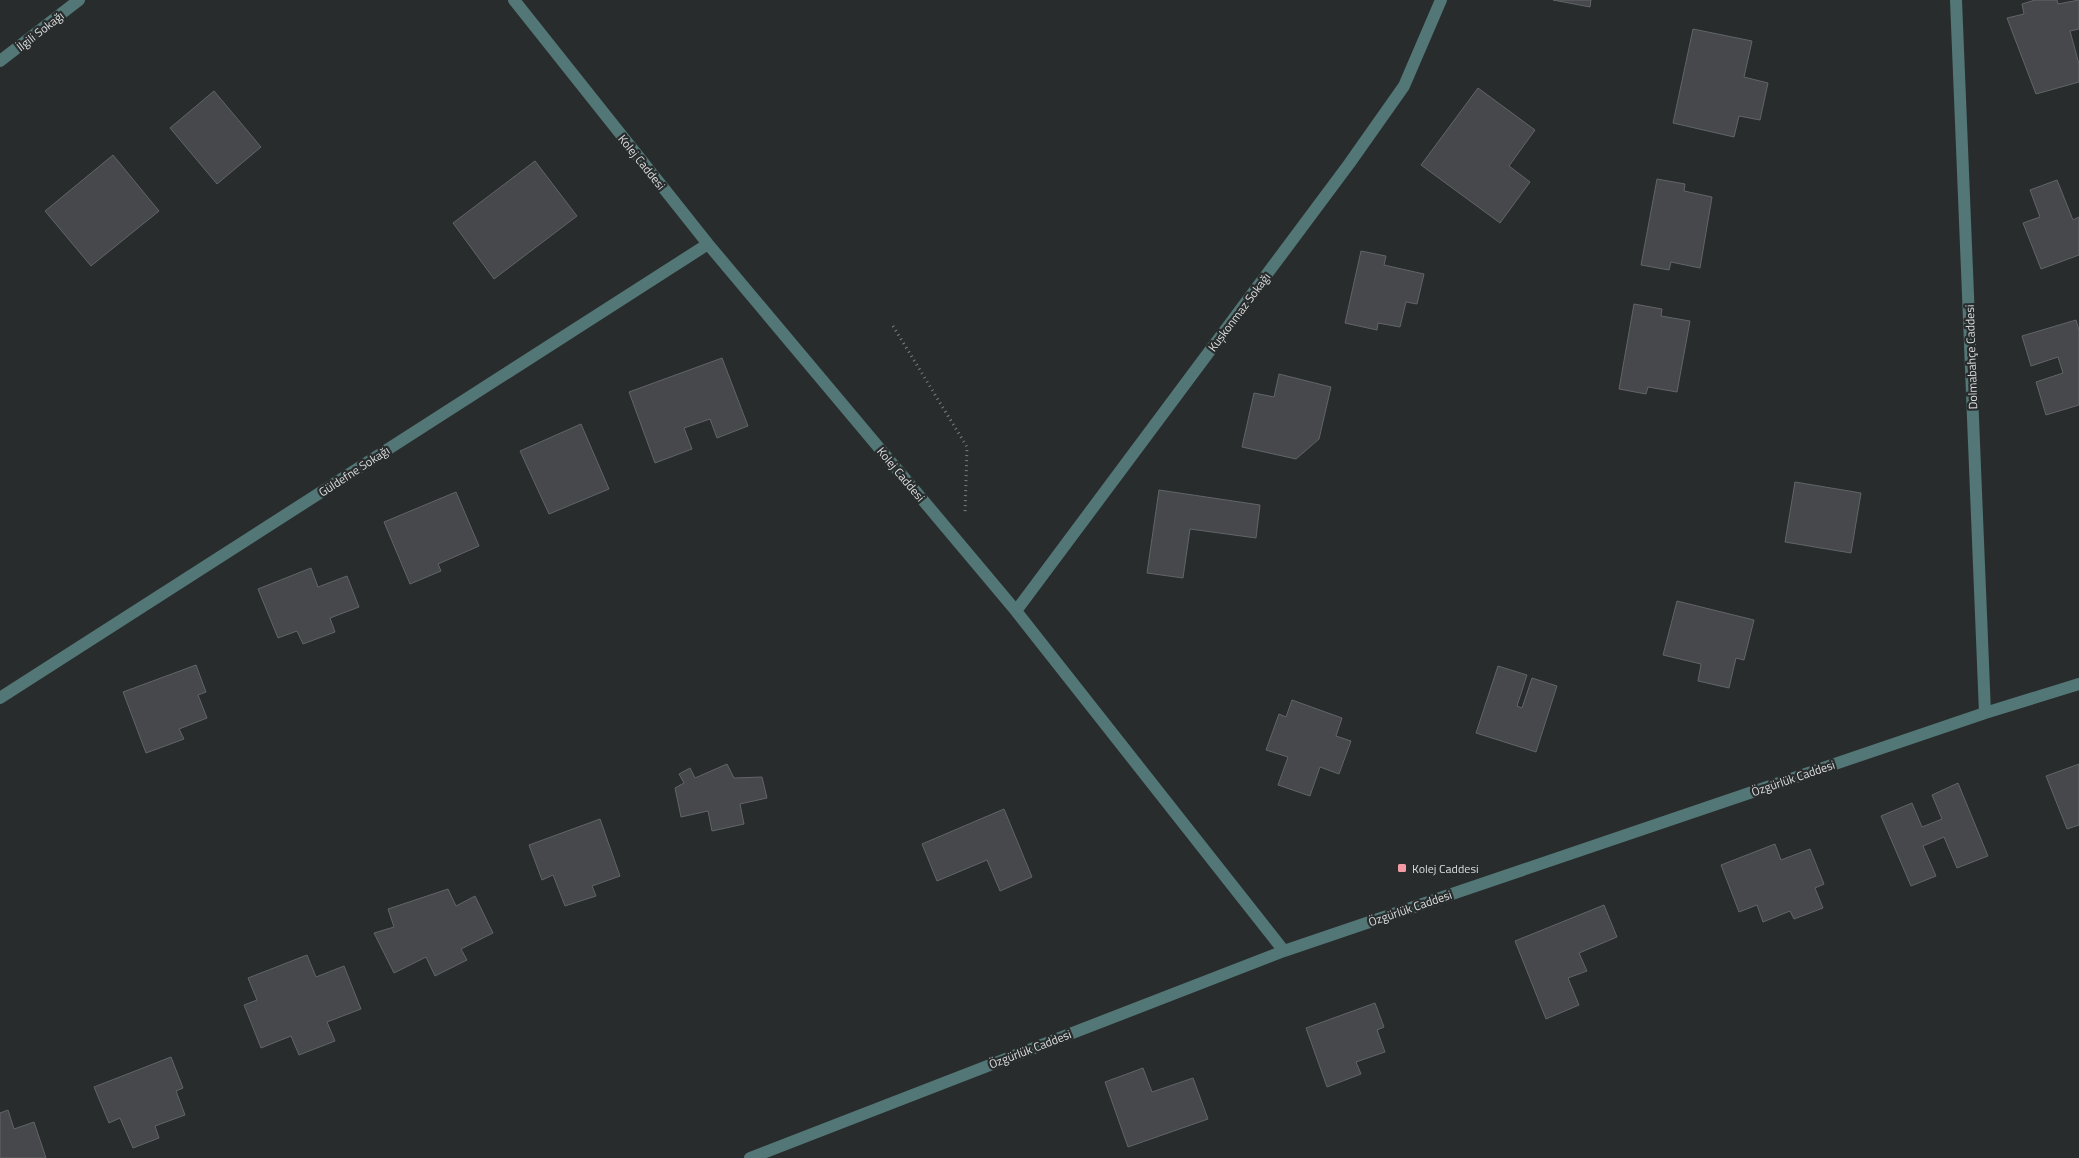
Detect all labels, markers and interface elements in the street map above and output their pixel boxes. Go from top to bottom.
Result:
street label: İlgili Sokağı [12,6,68,56]
street label: Kolej Caddesi [614,130,670,194]
street label: Kuşkonmaz Sokağı [1203,269,1275,355]
street label: Dolmabahçe Caddesi [1960,304,1982,410]
street label: Güldefne Sokağı [315,441,393,501]
street label: Kolej Caddesi [872,442,930,506]
street label: Özgürlük Caddesi [1749,755,1837,801]
place label: Kolej Caddesi [1412,859,1479,878]
marker: Kolej Caddesi [1396,862,1408,874]
street label: Özgürlük Caddesi [1366,885,1454,931]
street label: Özgürlük Caddesi [986,1025,1074,1073]

